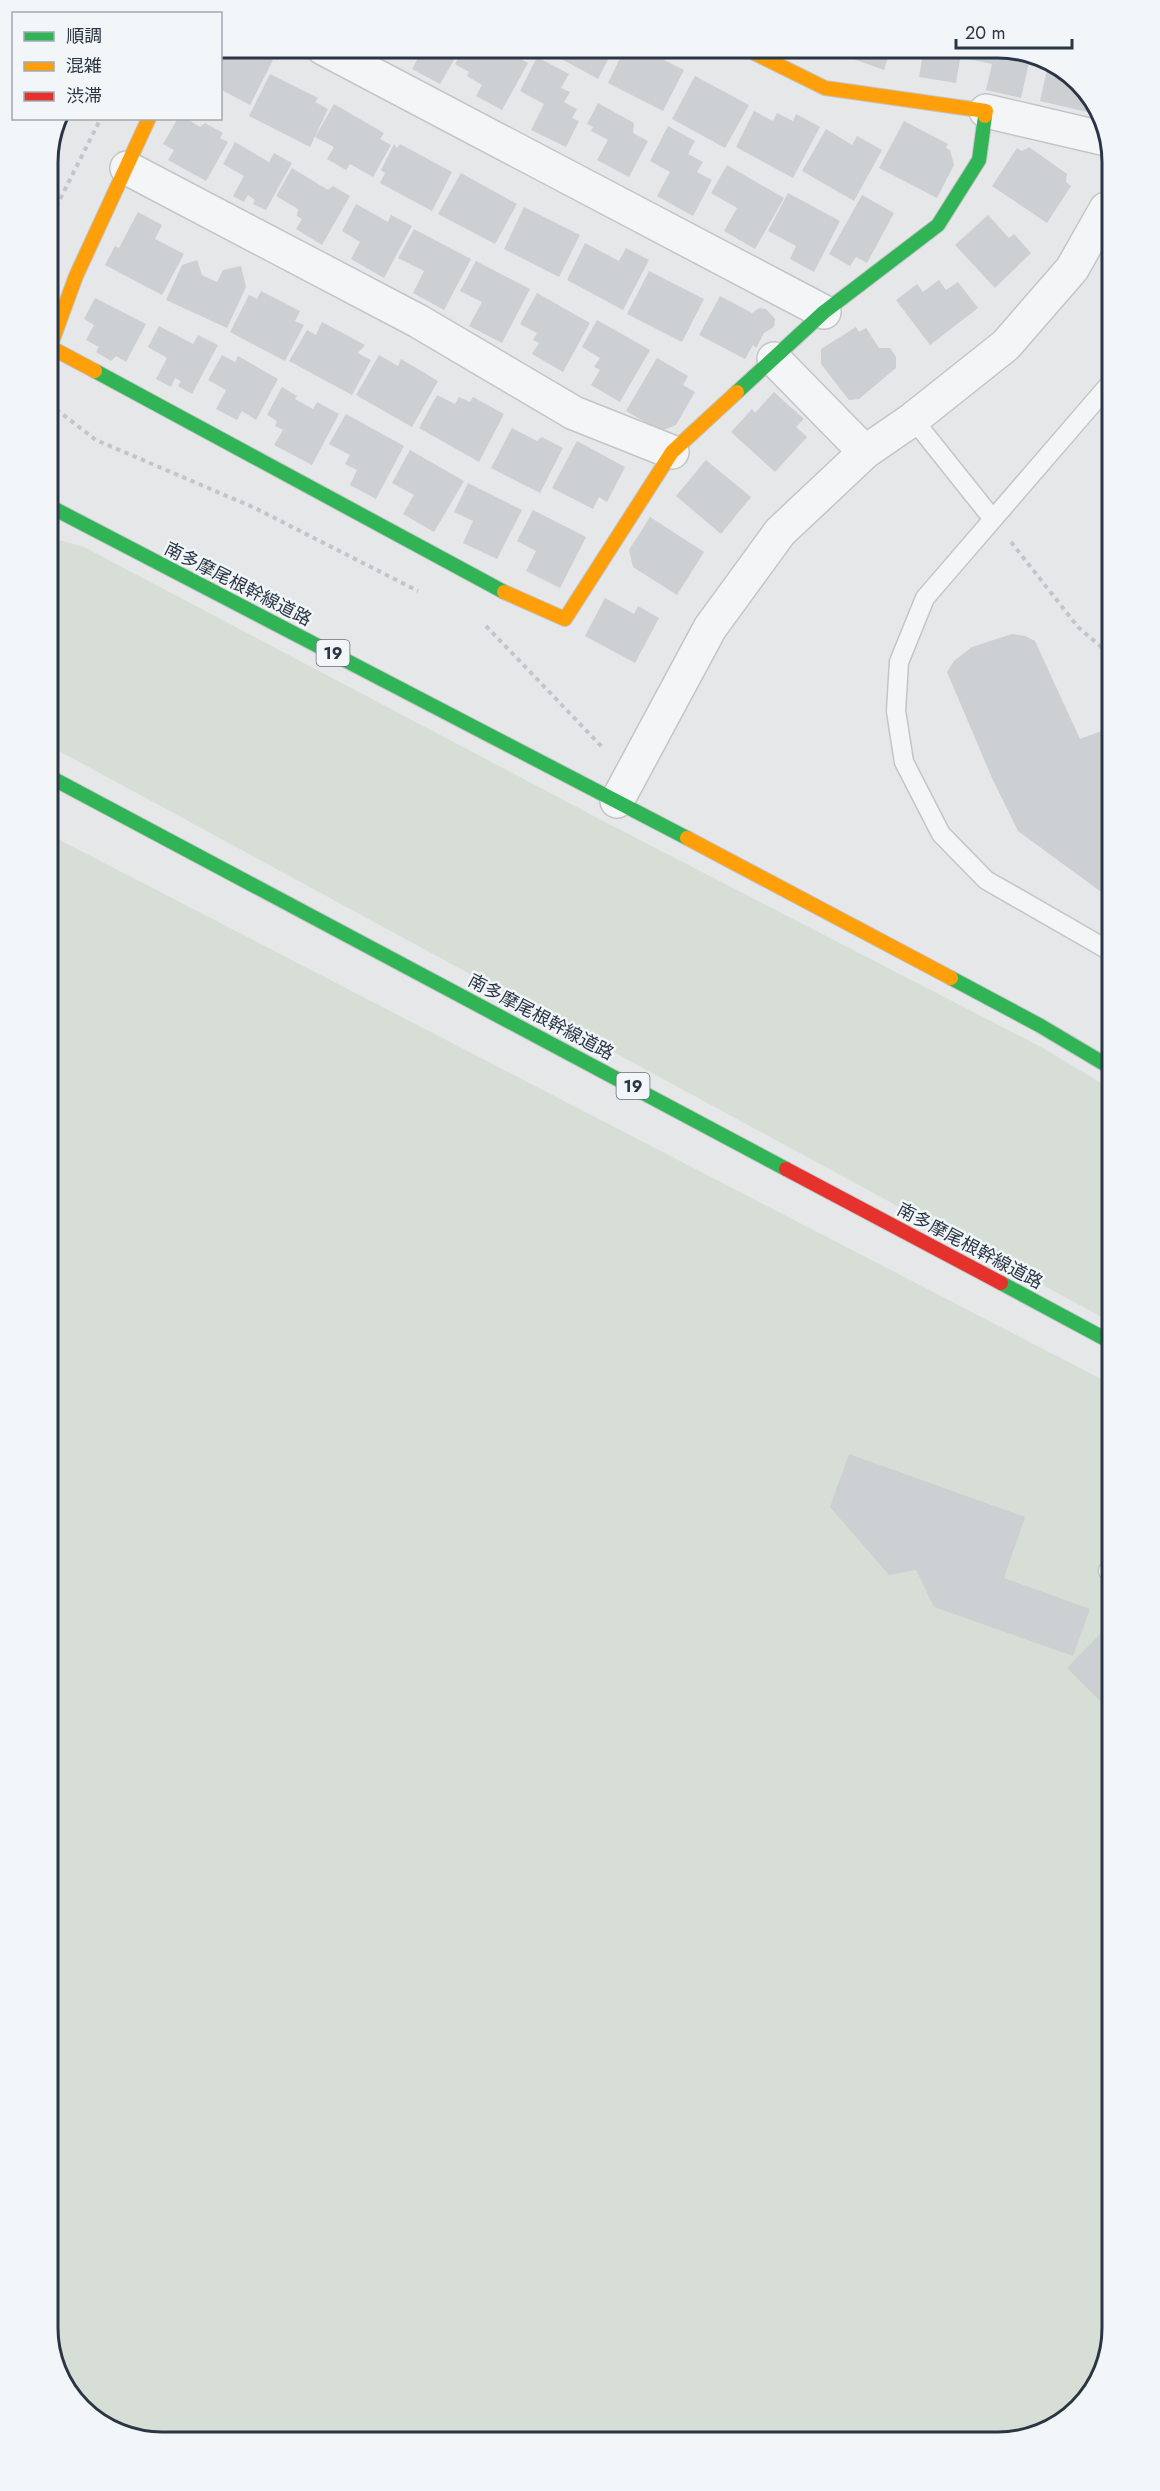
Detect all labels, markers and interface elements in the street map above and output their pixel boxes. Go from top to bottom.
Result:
legend [12,12,222,120]
scale bar [956,12,1072,50]
text: 20 m [965,20,1005,46]
text: 順調 [66,23,102,49]
text: 混雑 [66,53,102,79]
text: 渋滞 [66,83,102,109]
street label: 南多摩尾根幹線道路 [160,536,316,632]
road number: 19 [316,640,350,666]
street label: 南多摩尾根幹線道路 [463,967,619,1067]
road number: 19 [616,1073,650,1099]
street label: 南多摩尾根幹線道路 [892,1196,1048,1296]

